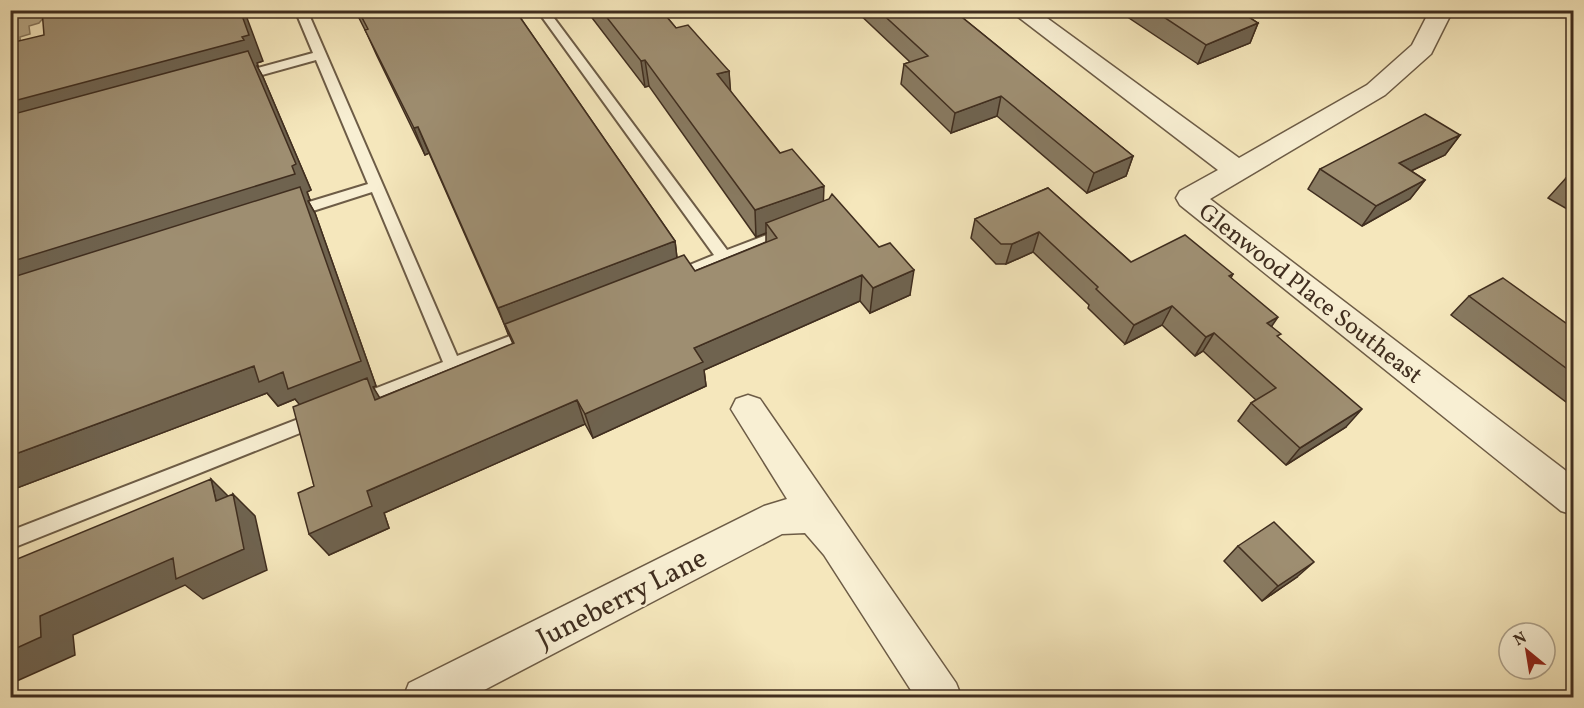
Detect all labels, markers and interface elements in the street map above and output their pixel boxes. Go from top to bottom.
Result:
street label: Glenwood Place Southeast [1191,196,1429,393]
street label: Juneberry Lane [530,540,714,659]
north arrow [1497,621,1557,681]
text: N [1510,627,1531,652]

